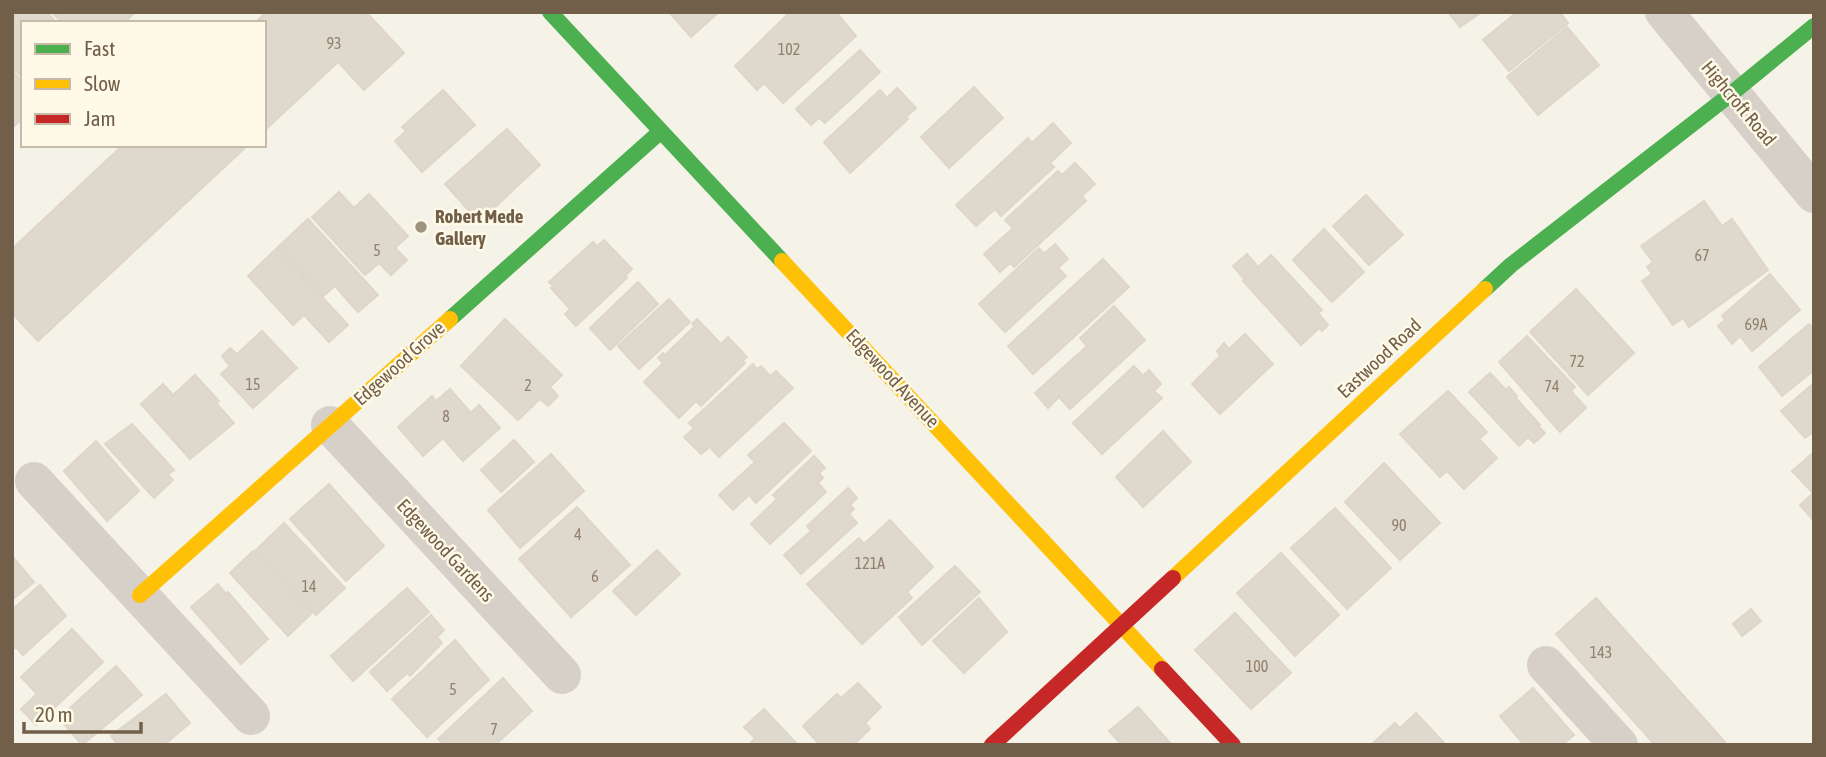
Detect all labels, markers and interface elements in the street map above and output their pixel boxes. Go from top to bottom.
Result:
legend [21,21,266,147]
house number: 93 [326,34,342,52]
text: Fast [84,36,115,60]
house number: 102 [778,40,800,58]
street label: Highcroft Road [1697,56,1781,150]
text: Slow [84,71,121,95]
text: Jam [84,106,116,130]
place label: Robert Mede Gallery [435,205,524,249]
marker: Robert Mede Gallery [413,219,429,235]
house number: 5 [373,241,381,259]
house number: 67 [1694,246,1710,264]
street label: Eastwood Road [1333,314,1425,402]
house number: 69A [1745,315,1768,333]
street label: Edgewood Grove [349,316,449,410]
street label: Edgewood Avenue [842,324,944,432]
house number: 72 [1569,352,1585,370]
house number: 15 [245,375,261,393]
house number: 2 [524,376,532,394]
house number: 74 [1544,377,1560,395]
house number: 8 [442,407,450,425]
street label: Edgewood Gardens [393,494,499,606]
house number: 90 [1391,516,1407,534]
house number: 4 [574,525,582,543]
house number: 121A [855,554,885,572]
house number: 6 [591,567,599,585]
house number: 14 [301,577,317,595]
house number: 143 [1590,643,1612,661]
house number: 100 [1246,657,1268,675]
house number: 5 [449,680,457,698]
scale bar [24,690,142,734]
text: 20 m [35,702,73,726]
house number: 7 [490,720,498,738]

